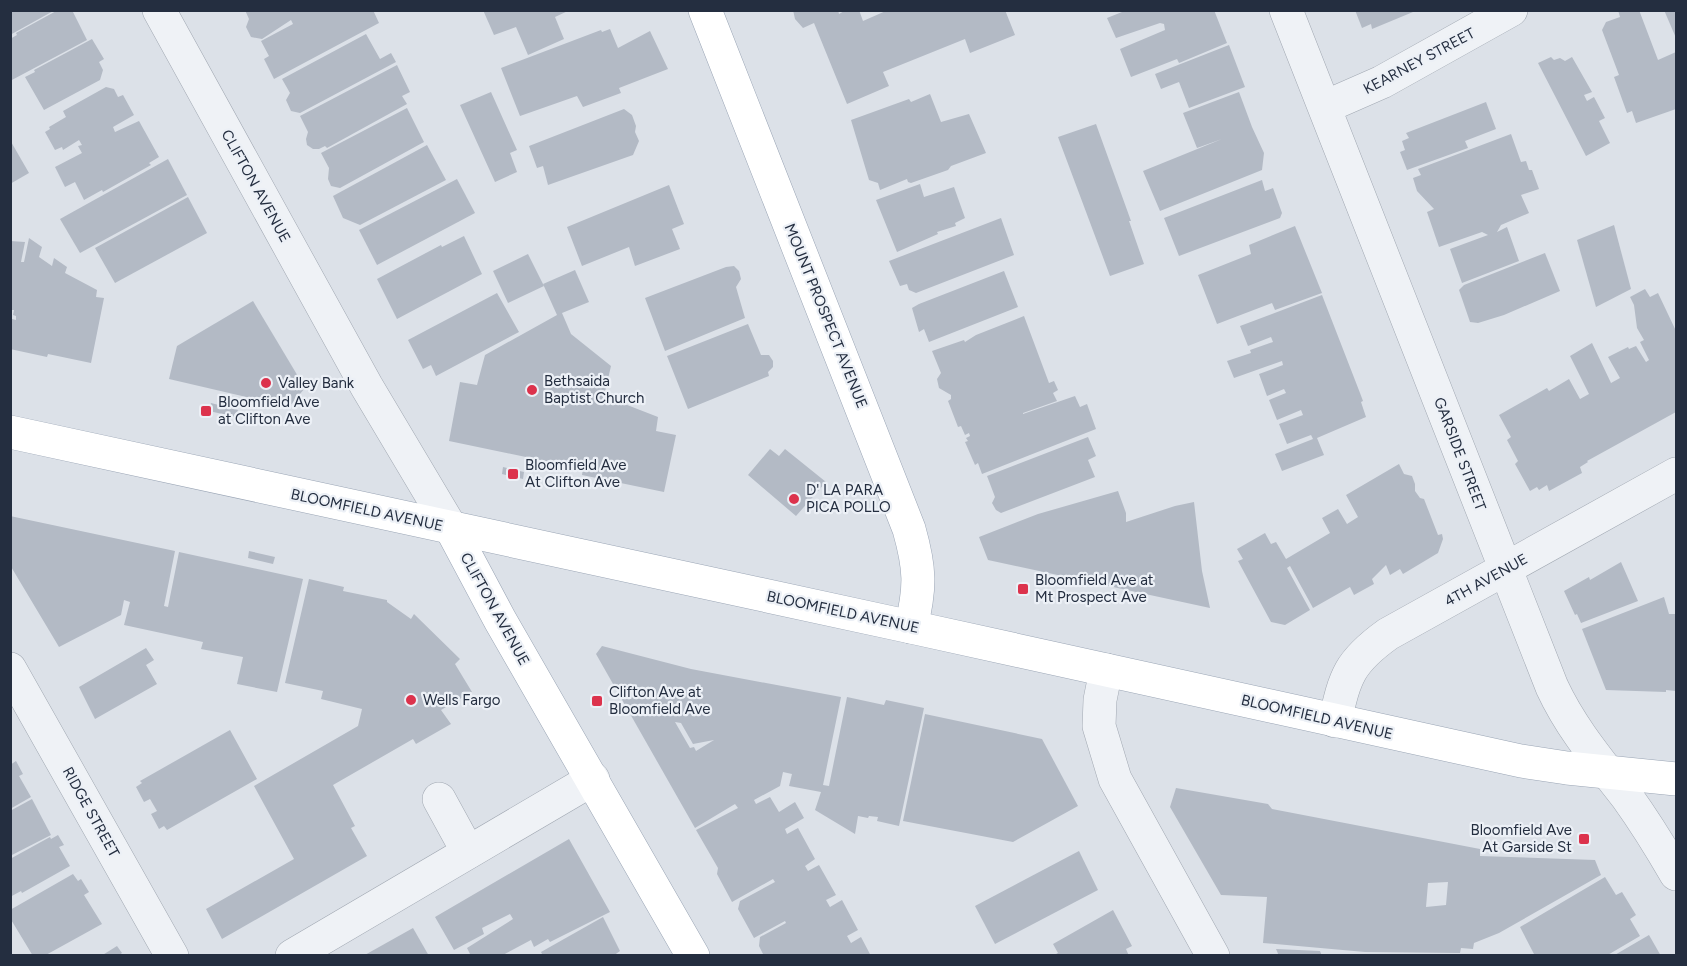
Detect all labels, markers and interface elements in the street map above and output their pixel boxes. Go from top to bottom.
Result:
street label: KEARNEY STREET [1360,24,1478,98]
street label: CLIFTON AVENUE [218,127,294,245]
street label: MOUNT PROSPECT AVENUE [781,221,871,411]
place label: Bethsaida Baptist Church [544,372,644,407]
place label: Valley Bank [278,374,355,392]
marker: Valley Bank [259,376,273,390]
marker: Bethsaida Baptist Church [525,383,539,397]
place label: Bloomfield Ave at Clifton Ave [218,393,319,428]
street label: GARSIDE STREET [1430,395,1490,514]
marker: Bloomfield Ave at Clifton Ave [199,404,213,418]
place label: Bloomfield Ave At Clifton Ave [525,456,626,491]
marker: Bloomfield Ave At Clifton Ave [506,467,520,481]
place label: D' LA PARA PICA POLLO [806,481,891,516]
street label: BLOOMFIELD AVENUE [289,485,445,535]
marker: D' LA PARA PICA POLLO [787,492,801,506]
street label: CLIFTON AVENUE [457,550,533,668]
street label: 4TH AVENUE [1441,550,1531,610]
place label: Bloomfield Ave at Mt Prospect Ave [1035,571,1154,606]
marker: Bloomfield Ave at Mt Prospect Ave [1016,582,1030,596]
street label: BLOOMFIELD AVENUE [765,587,921,637]
place label: Clifton Ave at Bloomfield Ave [609,683,710,718]
place label: Wells Fargo [423,691,501,709]
street label: BLOOMFIELD AVENUE [1239,691,1395,743]
marker: Wells Fargo [404,693,418,707]
marker: Clifton Ave at Bloomfield Ave [590,694,604,708]
street label: RIDGE STREET [59,764,124,861]
place label: Bloomfield Ave At Garside St [1471,821,1572,856]
marker: Bloomfield Ave At Garside St [1577,832,1591,846]

